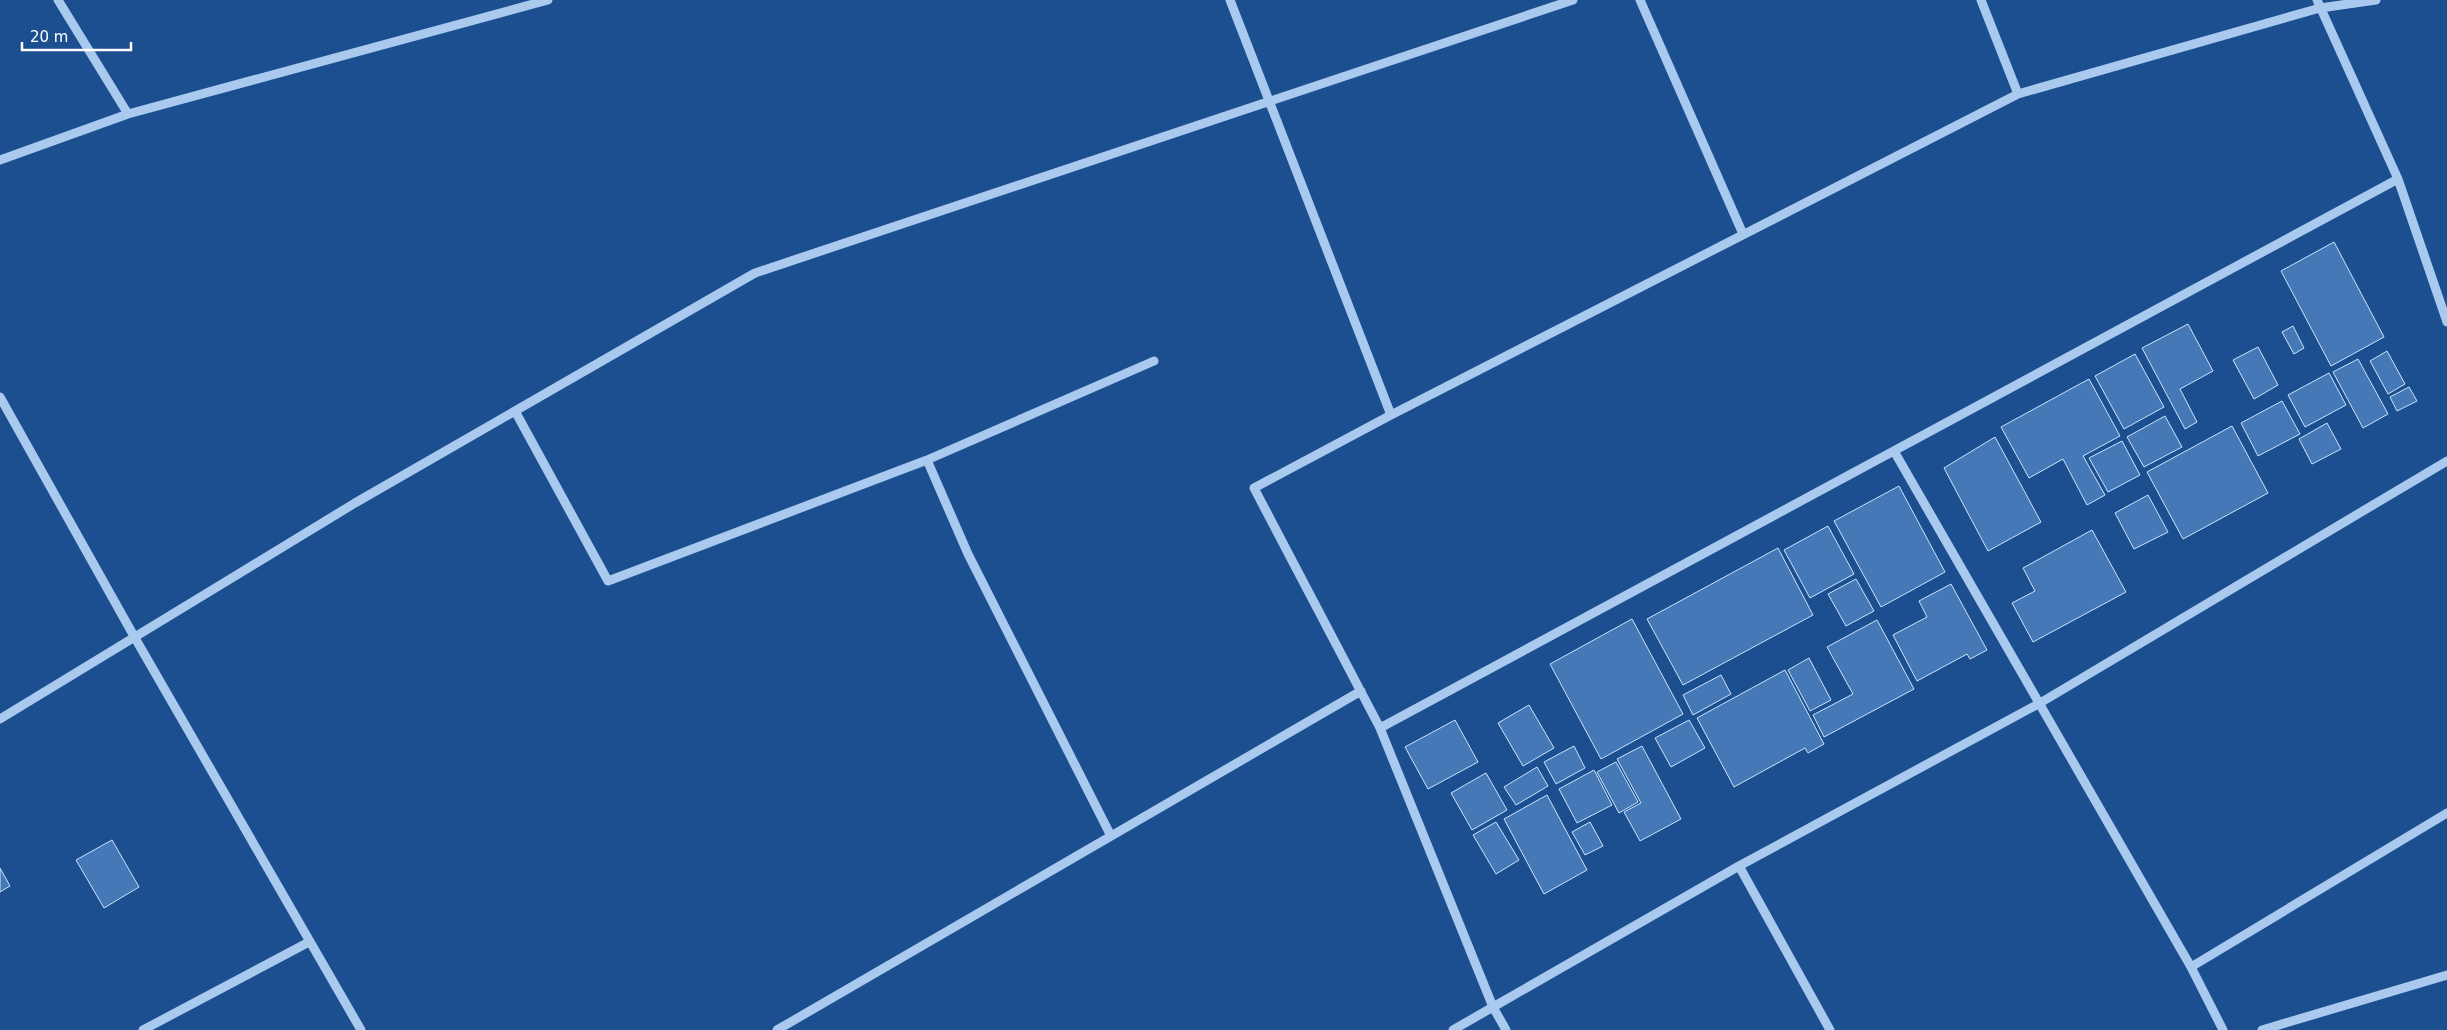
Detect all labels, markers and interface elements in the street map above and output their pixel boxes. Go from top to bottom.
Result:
scale bar [22,20,131,52]
text: 20 m [30,28,68,46]

